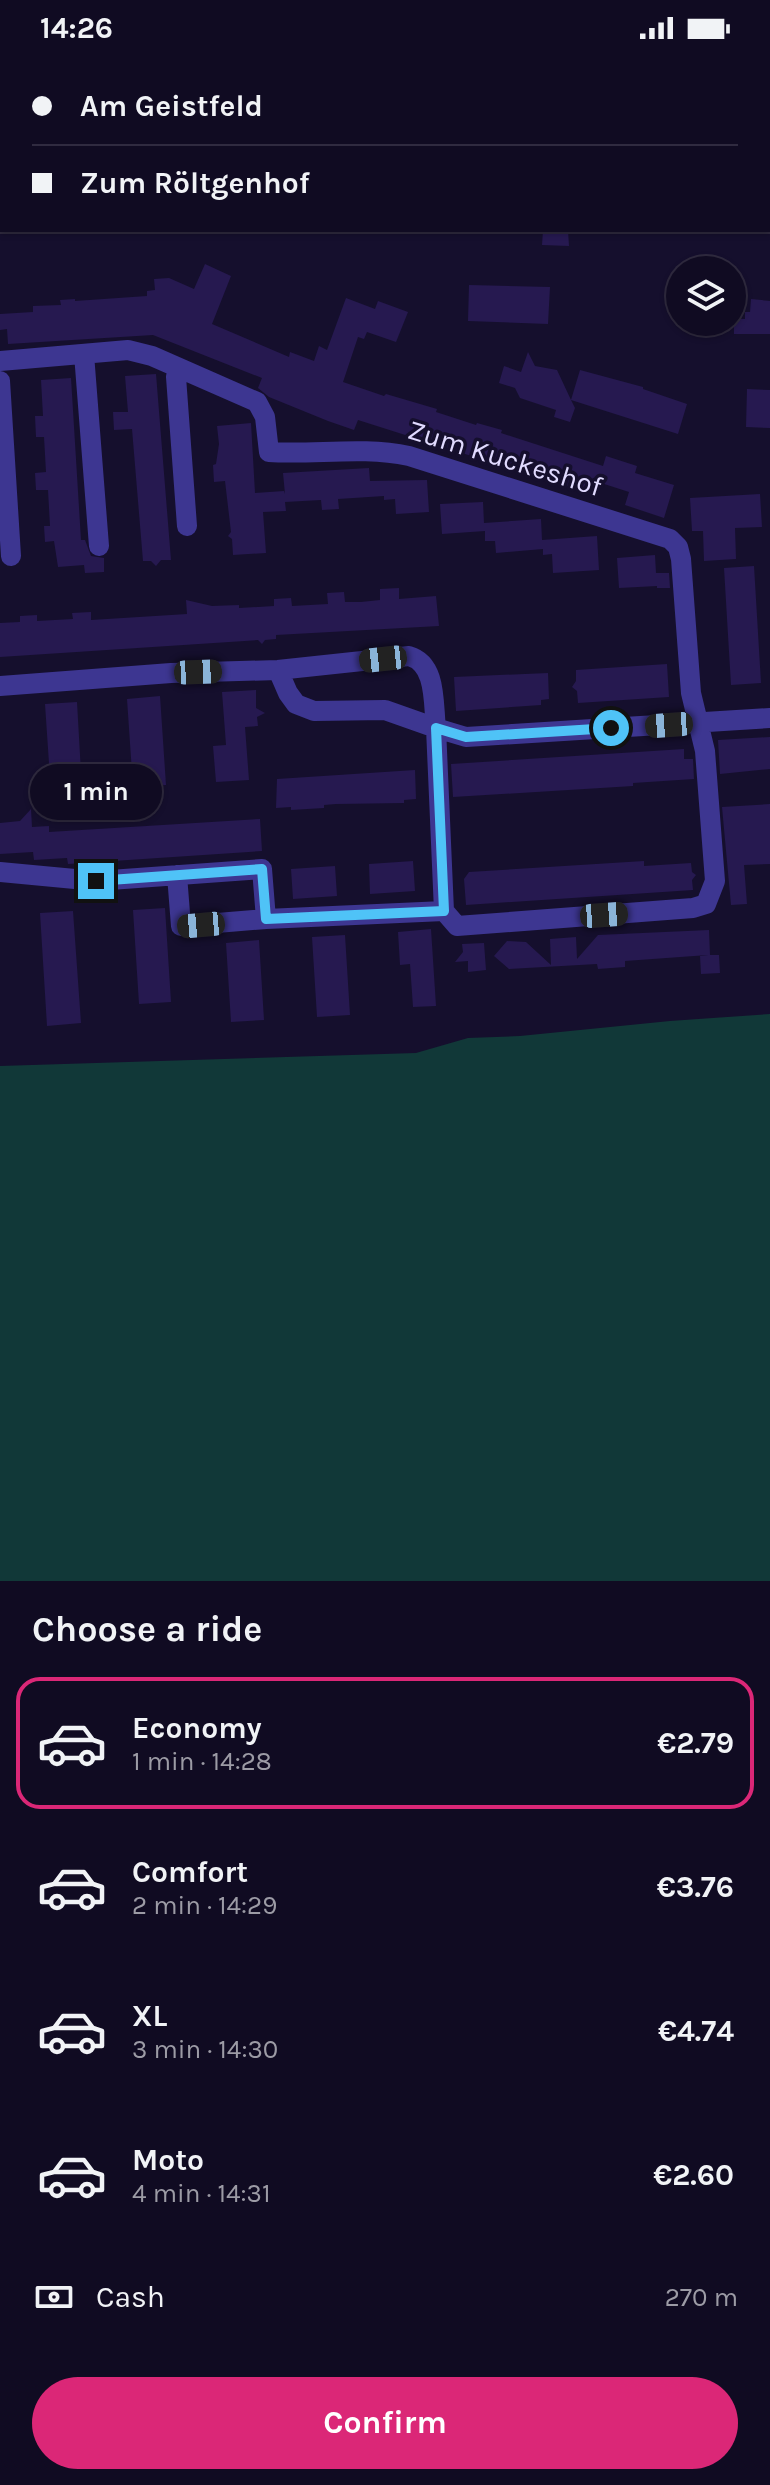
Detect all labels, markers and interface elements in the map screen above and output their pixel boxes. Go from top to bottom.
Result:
text: 14:26 [40,10,113,46]
text: Am Geistfeld [80,88,263,124]
text: Zum Röltgenhof [80,165,310,201]
map controls [666,256,746,336]
button: layers [666,256,746,336]
street label: Zum Kuckeshof [404,413,607,503]
car [358,645,408,673]
car [174,659,222,685]
route start [593,710,629,746]
car [644,711,694,739]
callout: 1 min [30,765,162,821]
text: 1 min [63,776,129,807]
route end [78,863,114,899]
car [579,901,629,929]
car [176,911,226,939]
text: Choose a ride [32,1608,262,1650]
icon: car [36,1707,108,1779]
text: Economy [132,1710,262,1746]
text: €2.79 [657,1725,734,1761]
text: 1 min · 14:28 [132,1746,272,1777]
icon: car [36,1851,108,1923]
text: Comfort [132,1854,248,1890]
text: €3.76 [657,1869,734,1905]
text: 2 min · 14:29 [132,1890,277,1921]
icon: car [36,1995,108,2067]
text: XL [132,1998,167,2034]
text: €4.74 [658,2013,734,2049]
text: 3 min · 14:30 [132,2034,278,2065]
icon: car [36,2139,108,2211]
text: Moto [132,2142,204,2178]
text: €2.60 [653,2157,734,2193]
text: 4 min · 14:31 [132,2178,271,2209]
icon: cash [32,2275,76,2319]
text: Cash [96,2279,165,2315]
text: 270 m [665,2282,738,2313]
button: Confirm [32,2377,738,2469]

